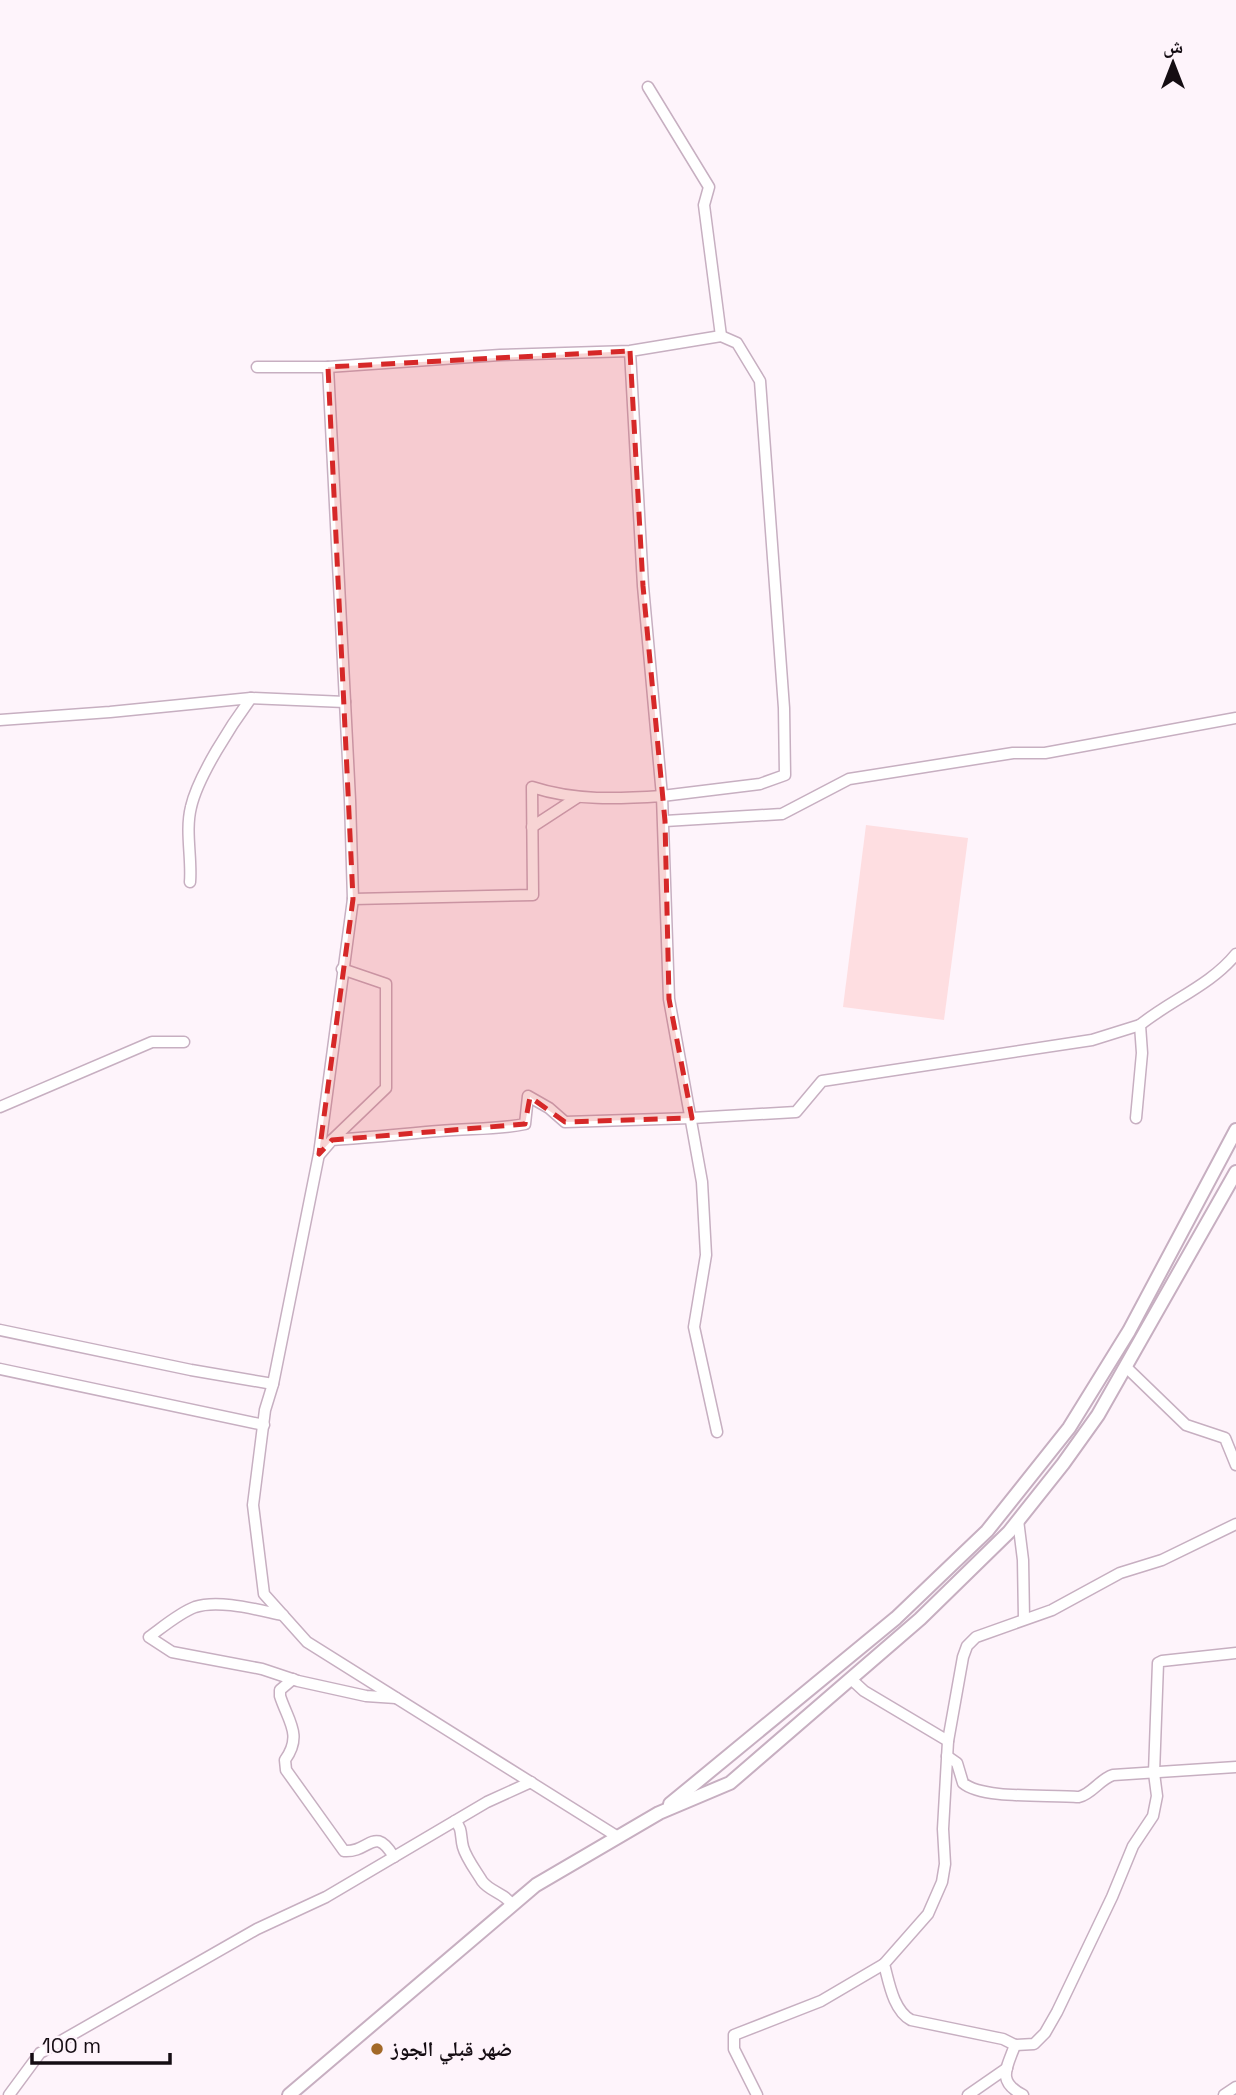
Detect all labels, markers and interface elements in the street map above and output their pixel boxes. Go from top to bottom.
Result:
north arrow [1138,28,1208,98]
text: ش [1163,34,1183,59]
scale bar [32,2022,170,2066]
text: 100 m [42,2032,101,2059]
place label: ضهر قبلي الجوز [390,2035,512,2065]
marker: ضهر قبلي الجوز [369,2041,385,2057]

